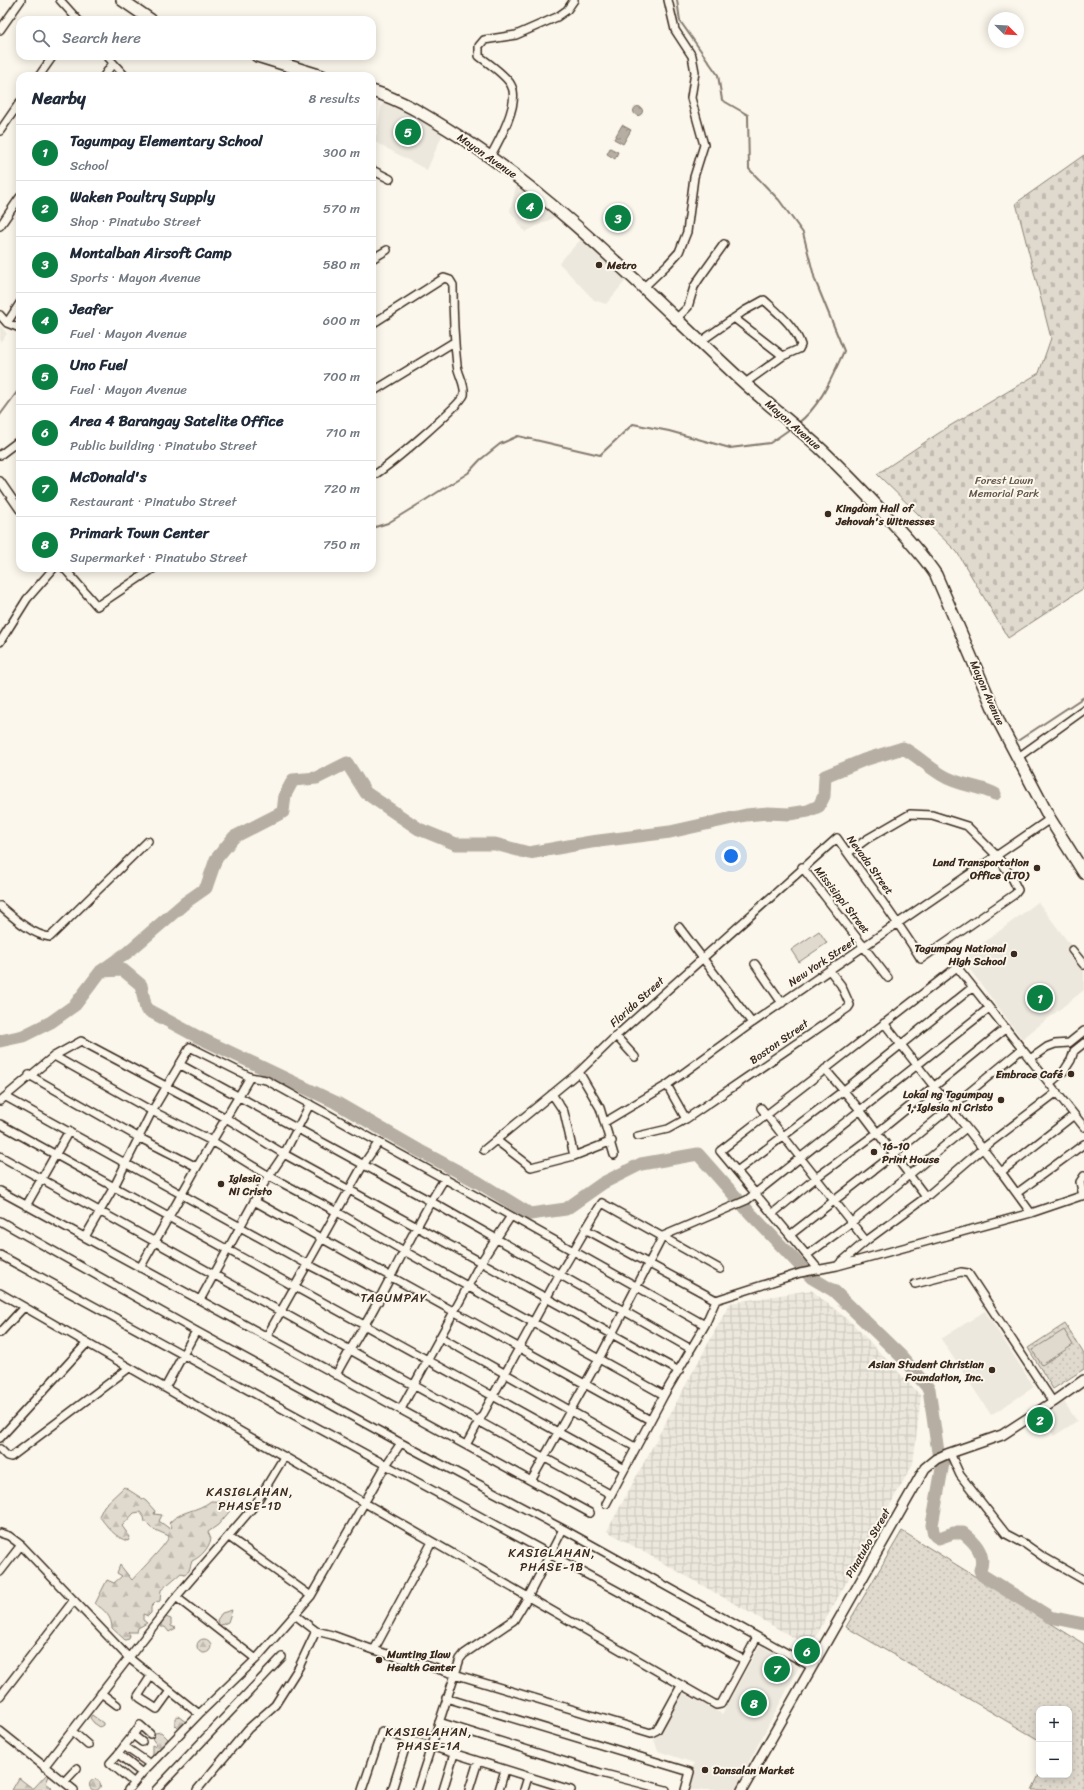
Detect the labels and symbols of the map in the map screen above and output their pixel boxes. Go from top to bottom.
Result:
north arrow [988,12,1024,48]
pin: 5 [395,117,421,147]
street label: Mayon Avenue [453,128,521,184]
pin: 4 [517,191,543,221]
pin: 3 [605,203,631,233]
place label: Metro [606,256,637,275]
marker: Metro [594,260,604,270]
street label: Mayon Avenue [760,395,826,455]
park label: Forest Lawn Memorial Park [969,471,1039,503]
place label: Kingdom Hall of Jehovah's Witnesses [835,499,935,531]
marker: Kingdom Hall of Jehovah's Witnesses [823,509,833,519]
street label: Mayon Avenue [964,657,1010,729]
street label: Nevada Street [842,831,898,899]
your location [721,846,741,866]
place label: Land Transportation Office (LTO) [933,853,1030,885]
street label: Missisippi Street [809,862,875,938]
marker: Land Transportation Office (LTO) [1032,863,1042,873]
street label: New York Street [784,932,860,992]
place label: Tagumpay National High School [914,939,1007,971]
marker: Tagumpay National High School [1009,949,1019,959]
street label: Florida Street [605,972,669,1032]
pin: 1 [1027,983,1053,1013]
street label: Boston Street [746,1014,813,1069]
place label: Embrace Café [996,1065,1063,1084]
marker: Embrace Café [1066,1069,1076,1079]
place label: Lokal ng Tagumpay 1, Iglesia ni Cristo [903,1085,994,1117]
marker: Lokal ng Tagumpay 1, Iglesia ni Cristo [996,1095,1006,1105]
place label: 16-10 Print House [882,1137,940,1169]
marker: 16-10 Print House [869,1147,879,1157]
place label: Iglesia Ni Cristo [228,1169,272,1201]
marker: Iglesia Ni Cristo [216,1179,226,1189]
district label: TAGUMPAY [360,1287,428,1309]
place label: Asian Student Christian Foundation, Inc. [867,1355,984,1387]
marker: Asian Student Christian Foundation, Inc. [987,1365,997,1375]
pin: 2 [1027,1405,1053,1435]
district label: KASIGLAHAN, PHASE-1D [206,1481,294,1517]
street label: Pinatubo Street [840,1504,896,1581]
district label: KASIGLAHAN, PHASE-1B [508,1542,596,1578]
pin: 6 [794,1636,820,1666]
place label: Munting Ilaw Health Center [386,1645,457,1677]
pin: 7 [764,1654,790,1684]
marker: Munting Ilaw Health Center [374,1655,384,1665]
pin: 8 [741,1688,767,1718]
district label: KASIGLAHAN, PHASE-1A [385,1721,473,1757]
place label: Dansalan Market [713,1761,795,1780]
marker: Dansalan Market [700,1765,710,1775]

